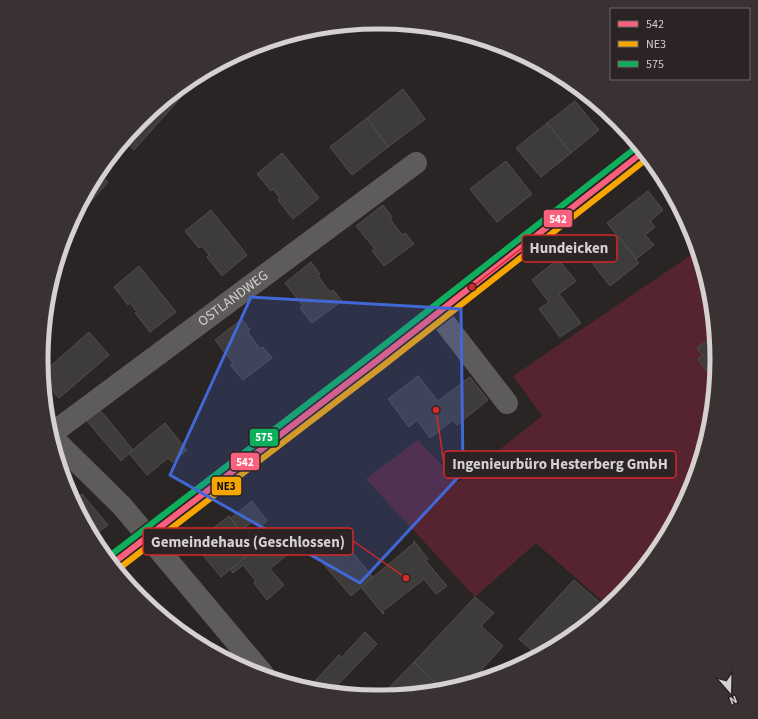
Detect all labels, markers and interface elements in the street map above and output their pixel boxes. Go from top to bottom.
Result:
legend [610,8,750,80]
text: 542 [646,16,664,33]
text: NE3 [646,36,666,53]
text: 575 [646,56,664,73]
line badge: 542 [543,209,573,228]
text: 542 [549,212,567,227]
callout: Hundeicken [522,235,617,262]
text: Hundeicken [530,238,608,259]
street label: OSTLANDWEG [194,266,273,331]
line badge: 575 [249,428,279,447]
text: 575 [255,430,273,445]
callout: Ingenieurbüro Hesterberg GmbH [444,451,676,478]
line badge: 542 [230,452,260,471]
text: Ingenieurbüro Hesterberg GmbH [452,454,668,475]
text: 542 [236,455,254,470]
line badge: NE3 [211,476,242,496]
text: NE3 [216,479,236,494]
callout: Gemeindehaus (Geschlossen) [143,528,353,555]
text: Gemeindehaus (Geschlossen) [151,532,345,553]
north arrow [710,671,750,711]
text: N [727,692,739,708]

